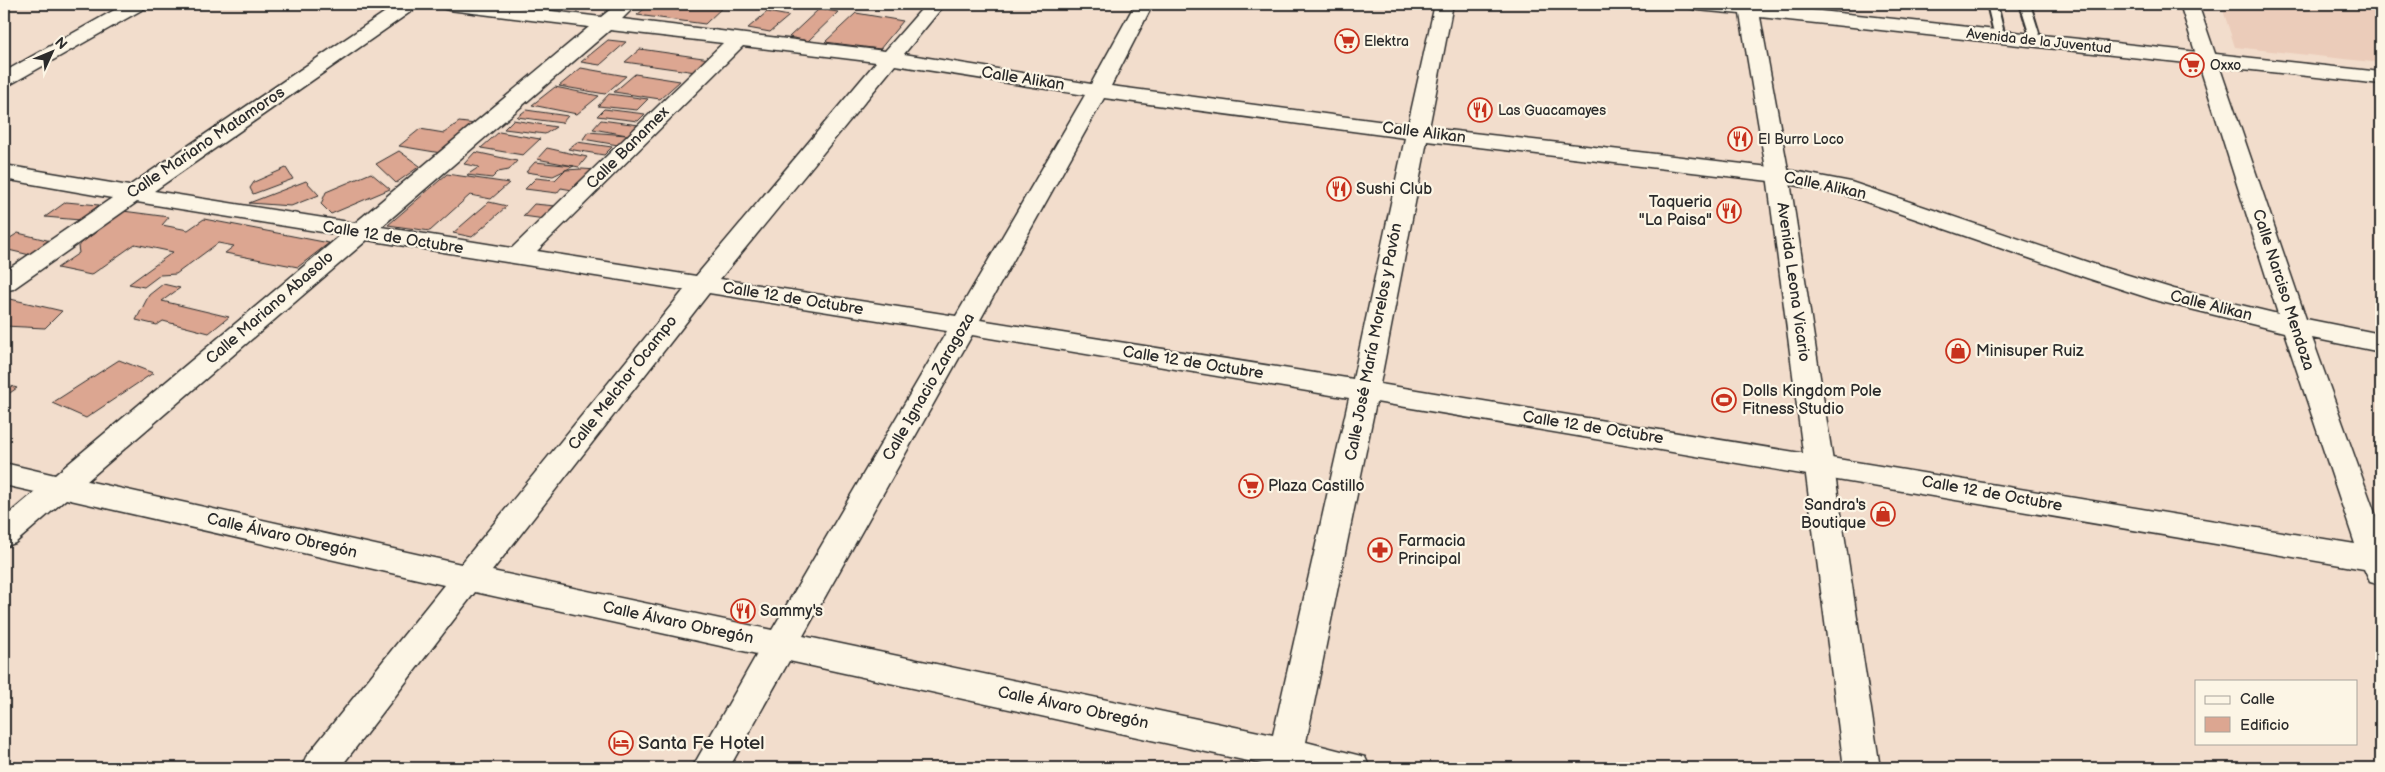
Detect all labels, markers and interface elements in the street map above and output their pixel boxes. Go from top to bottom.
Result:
street label: Avenida de la Juventud [1966,25,2112,57]
north arrow [28,28,78,78]
supermarket icon: Elektra [1334,28,1360,54]
place label: Elektra [1364,33,1409,50]
text: N [51,34,71,53]
supermarket icon: Oxxo [2179,52,2205,78]
place label: Oxxo [2210,57,2241,74]
street label: Calle Alikan [980,63,1066,95]
street label: Calle Mariano Matamoros [123,83,289,203]
restaurant icon: Las Guacamayes [1467,97,1493,123]
street label: Calle Banamex [583,102,674,193]
place label: Las Guacamayes [1498,102,1606,119]
street label: Calle Alikan [1381,118,1467,148]
restaurant icon: El Burro Loco [1727,126,1753,152]
place label: El Burro Loco [1758,131,1844,148]
street label: Calle Alikan [1782,168,1868,204]
restaurant icon: Sushi Club [1326,176,1352,202]
place label: Sushi Club [1356,180,1432,199]
place label: Taqueria "La Paisa" [1639,193,1712,230]
restaurant icon: Taqueria "La Paisa" [1716,198,1742,224]
street label: Avenida Leona Vicario [1772,201,1814,363]
street label: Calle Narciso Mendoza [2248,207,2318,373]
street label: Calle 12 de Octubre [321,217,465,259]
street label: Calle José María Morelos y Pavón [1342,221,1406,463]
street label: Calle Mariano Abasolo [202,248,338,368]
street label: Calle 12 de Octubre [721,278,865,320]
street label: Calle Alikan [2168,287,2254,325]
street label: Calle Ignacio Zaragoza [879,310,979,464]
street label: Calle Melchor Ocampo [565,312,681,454]
shop icon: Minisuper Ruiz [1945,338,1971,364]
street label: Calle 12 de Octubre [1121,342,1265,384]
place label: Minisuper Ruiz [1976,342,2084,361]
place label: Dolls Kingdom Pole Fitness Studio [1742,382,1882,419]
sports icon: Dolls Kingdom Pole Fitness Studio [1711,387,1737,413]
street label: Calle 12 de Octubre [1521,407,1665,449]
street label: Calle 12 de Octubre [1920,472,2064,516]
supermarket icon: Plaza Castillo [1238,473,1264,499]
place label: Plaza Castillo [1268,477,1365,496]
place label: Sandra's Boutique [1801,496,1867,533]
shop icon: Sandra's Boutique [1870,501,1896,527]
street label: Calle Álvaro Obregón [205,508,359,563]
place label: Farmacia Principal [1398,532,1466,569]
pharmacy icon: Farmacia Principal [1367,537,1393,563]
street label: Calle Álvaro Obregón [601,596,756,648]
restaurant icon: Sammy's [730,598,756,624]
place label: Sammy's [760,602,823,621]
legend [2195,680,2358,744]
street label: Calle Álvaro Obregón [996,681,1151,733]
text: Calle [2240,690,2275,709]
text: Edificio [2240,716,2289,735]
hotel icon: Santa Fe Hotel [608,730,634,756]
place label: Santa Fe Hotel [638,732,764,755]

